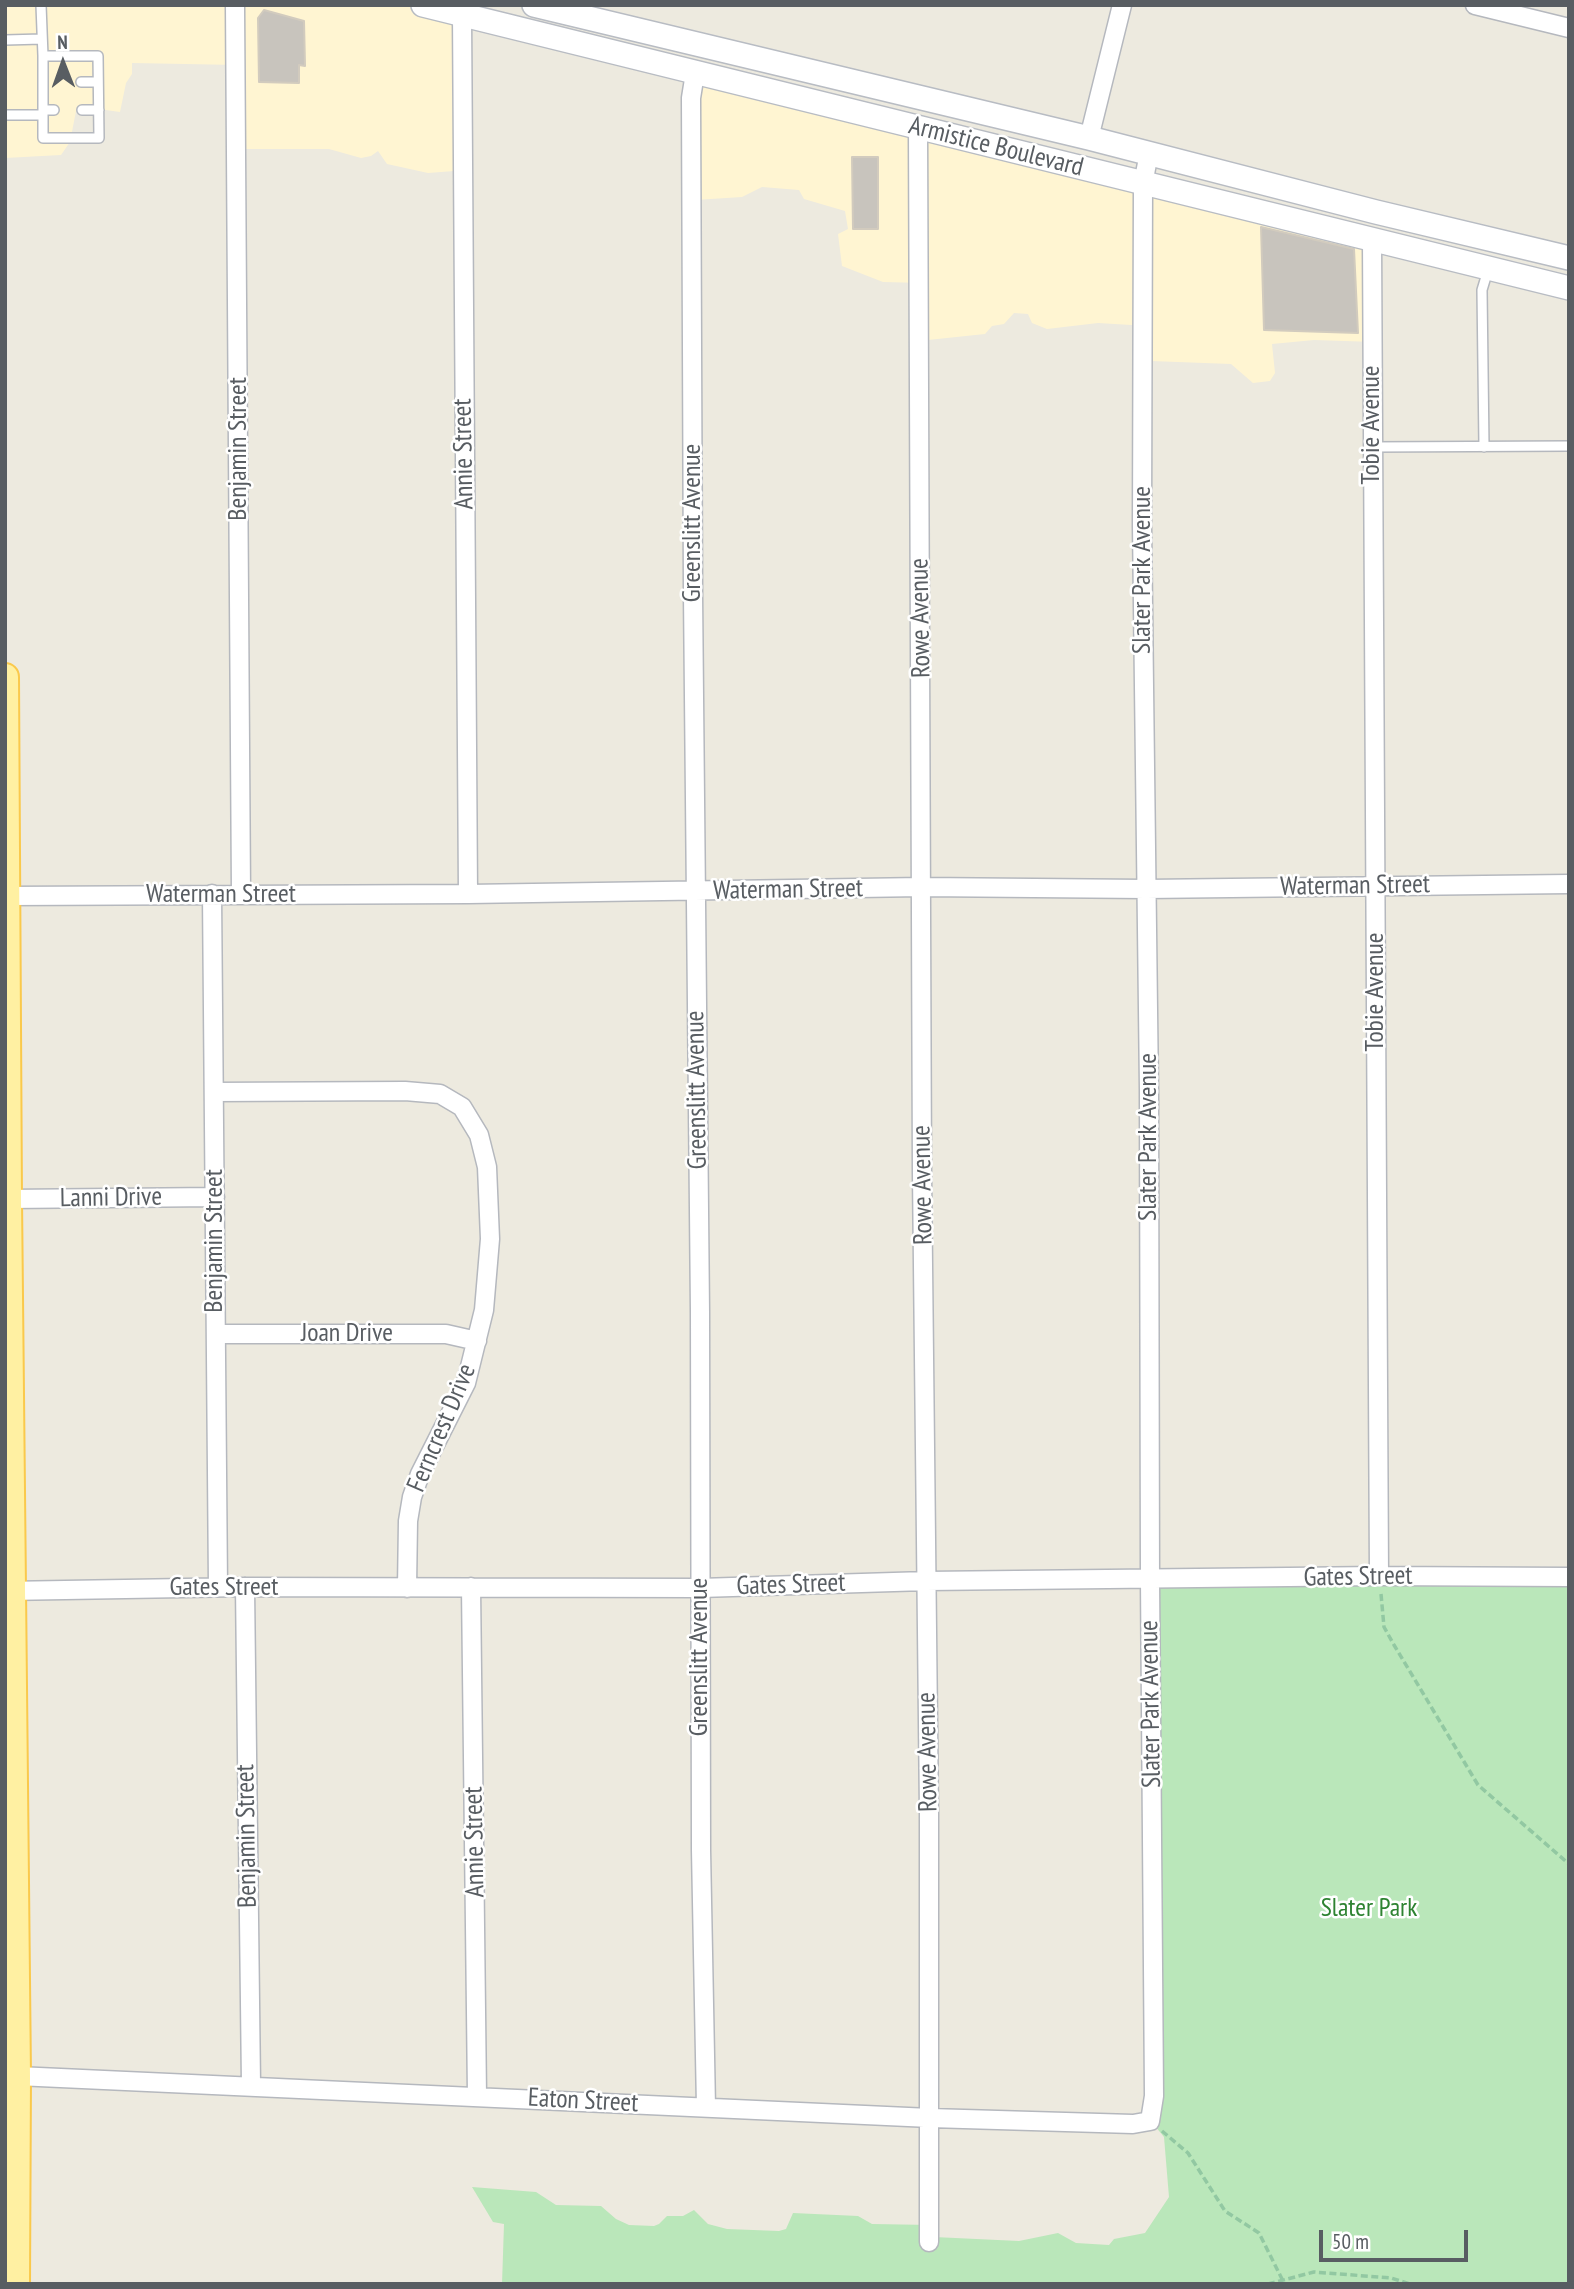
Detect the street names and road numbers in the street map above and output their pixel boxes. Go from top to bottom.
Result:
street label: Armistice Boulevard [906,110,1086,184]
street label: Tobie Avenue [1356,365,1388,485]
street label: Benjamin Street [223,377,255,521]
street label: Annie Street [447,398,481,510]
street label: Greenslitt Avenue [677,444,709,602]
street label: Slater Park Avenue [1127,486,1159,654]
street label: Rowe Avenue [904,558,938,678]
street label: Waterman Street [1280,869,1430,903]
street label: Waterman Street [713,873,863,907]
street label: Waterman Street [146,879,296,911]
street label: Tobie Avenue [1360,932,1392,1052]
street label: Greenslitt Avenue [680,1010,714,1170]
street label: Slater Park Avenue [1133,1053,1165,1221]
street label: Rowe Avenue [906,1125,940,1245]
street label: Benjamin Street [199,1169,231,1313]
street label: Lanni Drive [60,1182,162,1214]
street label: Joan Drive [301,1318,393,1350]
street label: Ferncrest Drive [401,1359,483,1497]
street label: Gates Street [1303,1560,1413,1594]
street label: Gates Street [736,1568,846,1602]
street label: Gates Street [170,1572,278,1604]
street label: Greenslitt Avenue [684,1578,716,1736]
street label: Slater Park Avenue [1134,1620,1168,1788]
street label: Rowe Avenue [911,1692,945,1812]
street label: Benjamin Street [230,1764,264,1908]
street label: Annie Street [458,1786,492,1898]
street label: Eaton Street [527,2083,639,2119]

